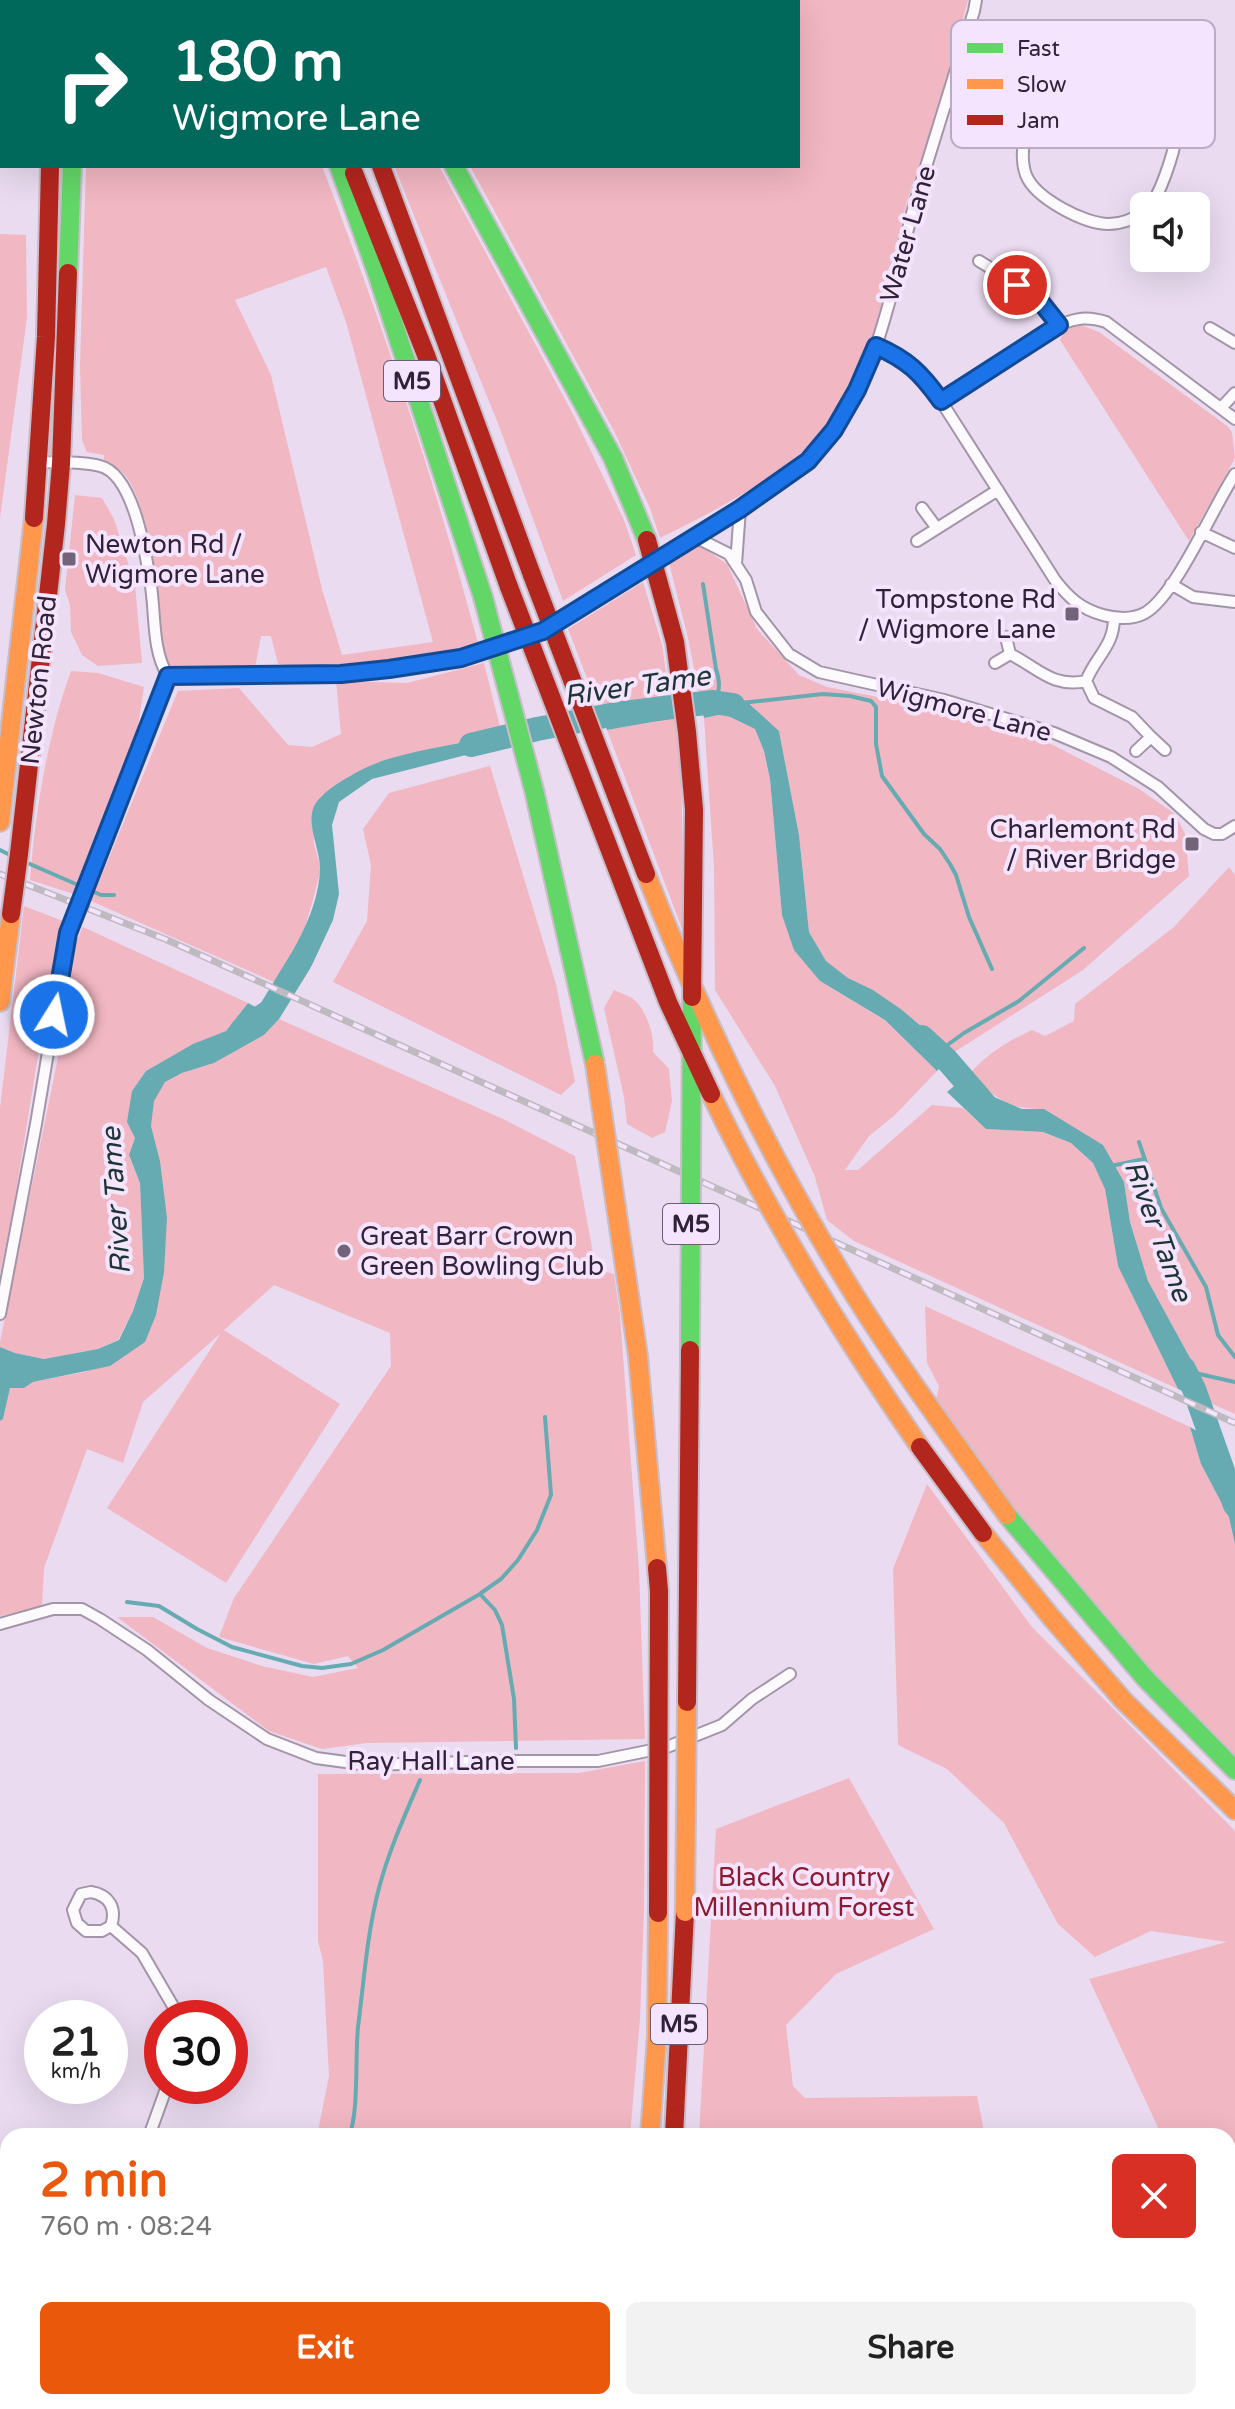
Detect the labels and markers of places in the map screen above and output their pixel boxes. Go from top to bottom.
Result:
pin [983,251,1051,319]
place label: Newton Rd / Wigmore Lane [85,529,265,590]
marker: Newton Rd / Wigmore Lane [60,550,78,568]
place label: Tompstone Rd / Wigmore Lane [858,584,1056,645]
marker: Tompstone Rd / Wigmore Lane [1063,605,1081,623]
place label: Charlemont Rd / River Bridge [990,814,1176,875]
marker: Charlemont Rd / River Bridge [1183,835,1201,853]
place label: Great Barr Crown Green Bowling Club [360,1221,604,1282]
marker: Great Barr Crown Green Bowling Club [335,1242,353,1260]

